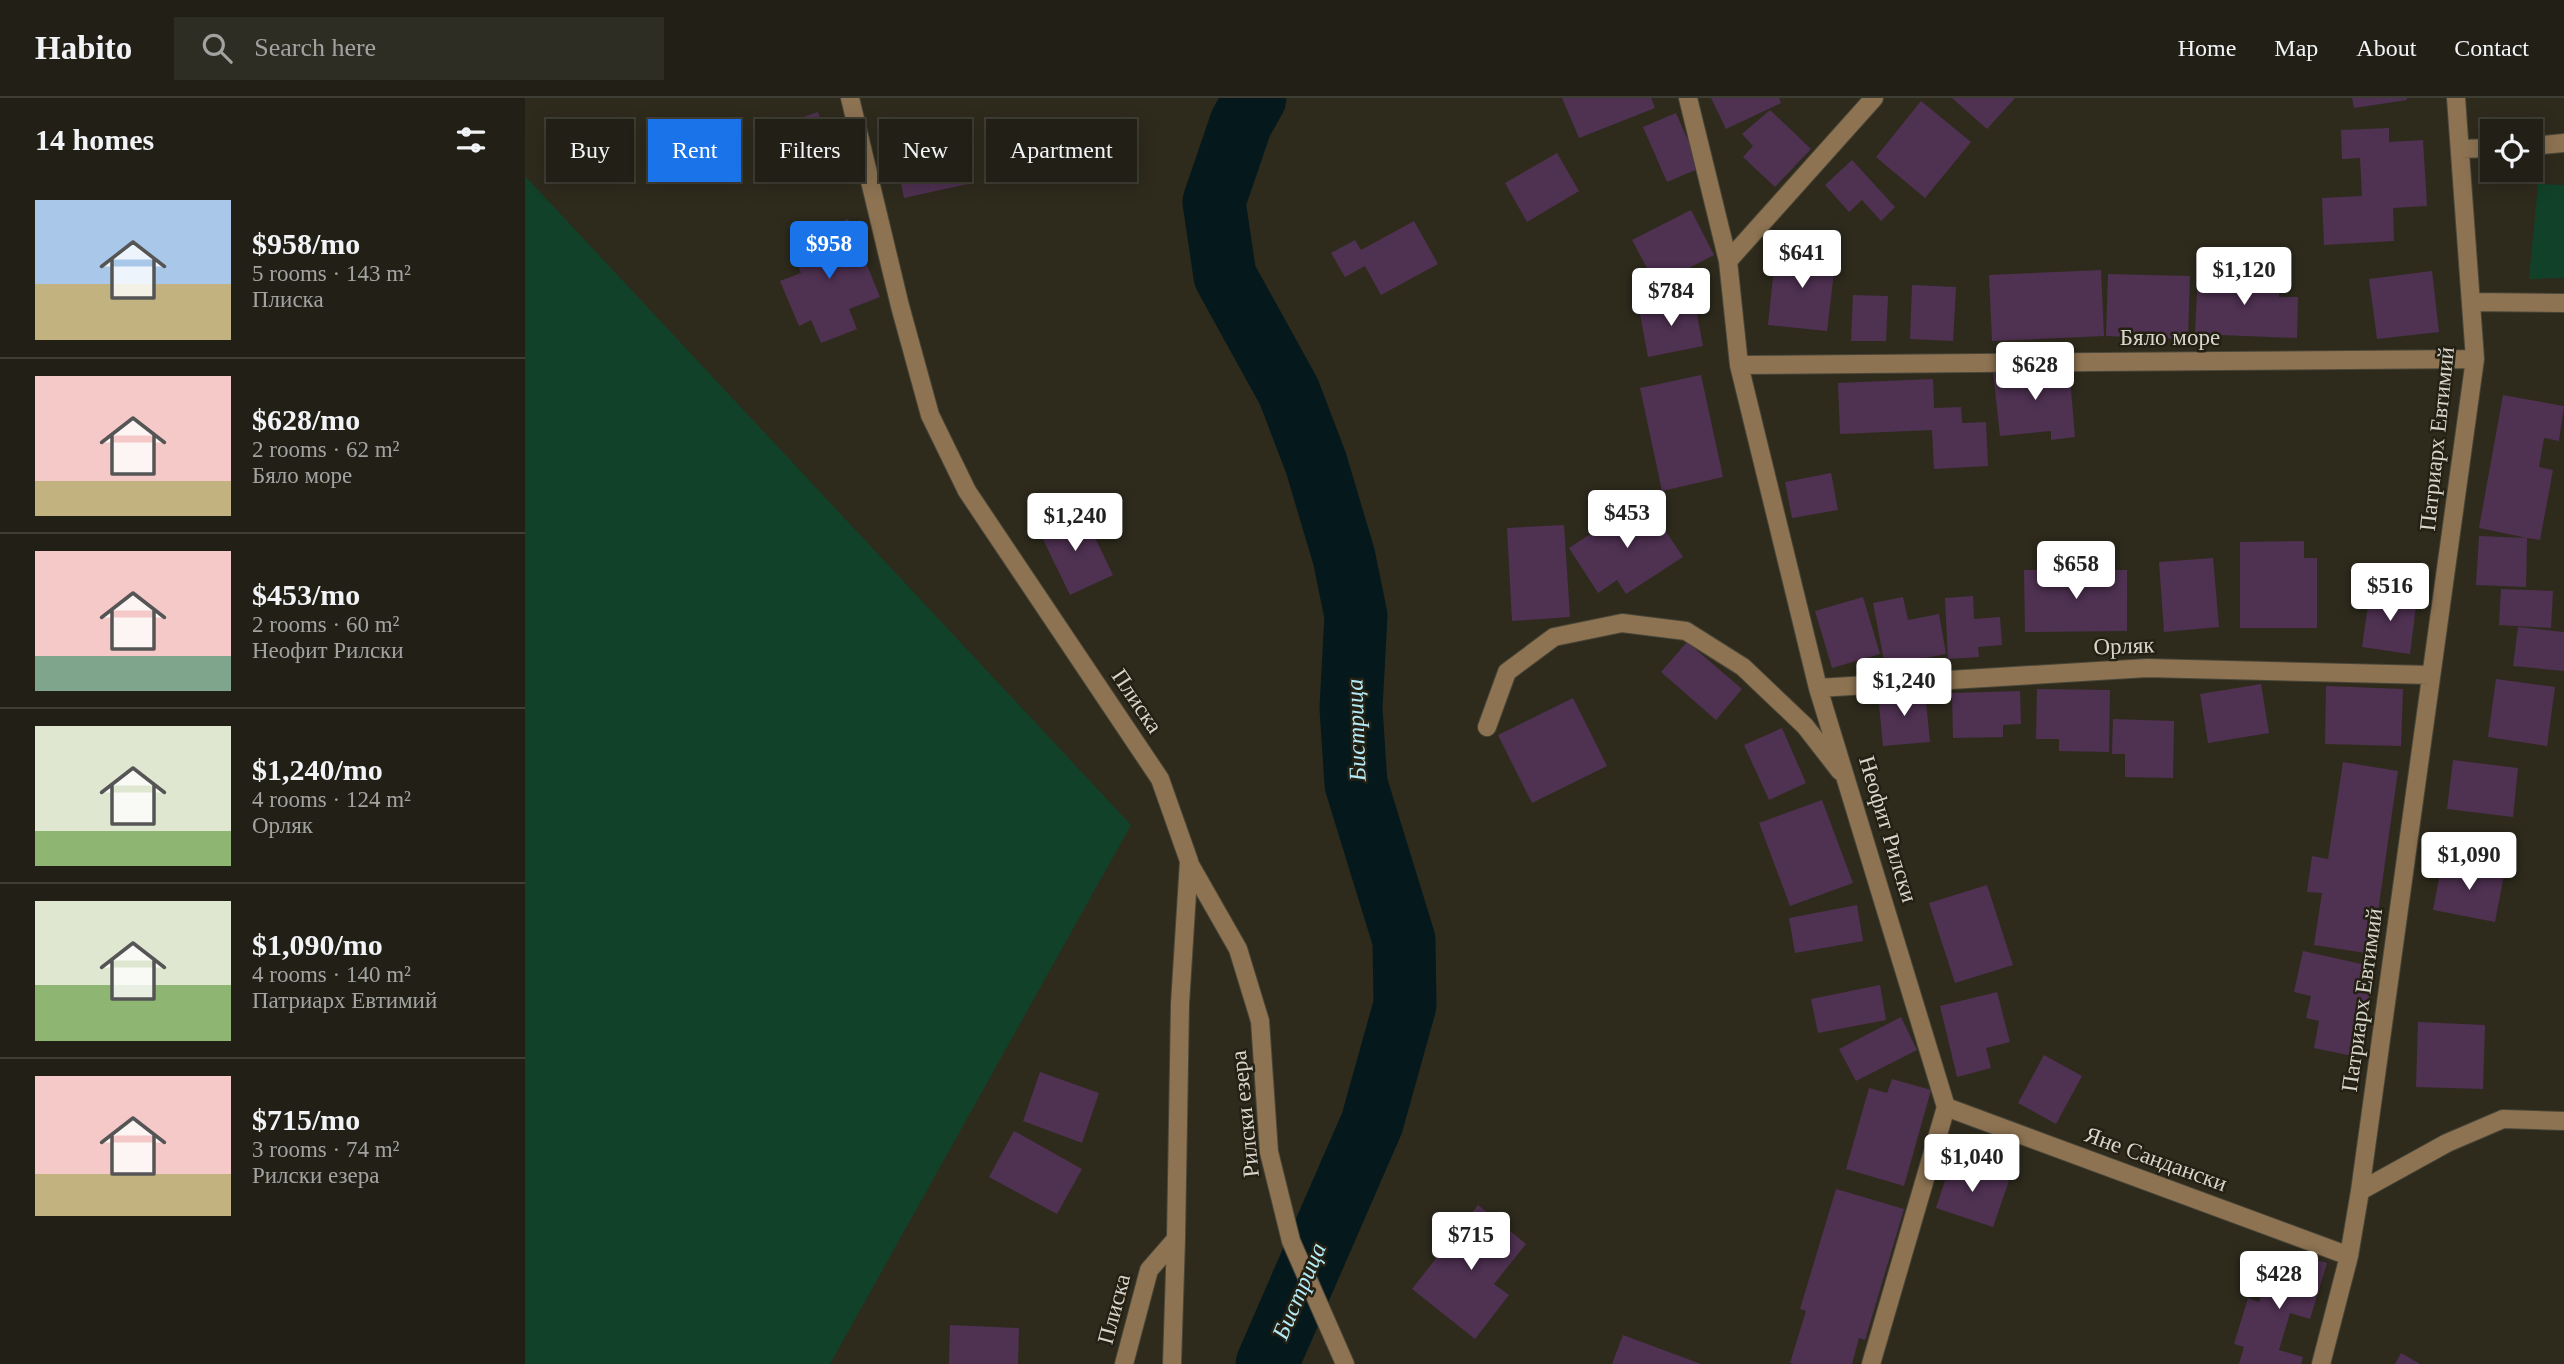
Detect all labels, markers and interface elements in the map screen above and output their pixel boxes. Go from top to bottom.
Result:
search box [174,17,664,80]
icon: search [198,29,236,67]
text: Habito [35,30,132,66]
text: Search here [254,33,376,62]
text: Home [2178,35,2236,61]
text: Map [2274,35,2318,61]
text: About [2356,35,2416,61]
text: Contact [2454,35,2529,61]
chip: Buy [546,119,634,182]
chip: Rent [648,119,741,182]
chip: Filters [755,119,865,182]
chip: New [879,119,972,182]
chip: Apartment [986,119,1137,182]
map controls [2480,119,2543,182]
button: locate [2480,119,2543,182]
icon: filters [452,121,490,159]
text: 14 homes [35,123,154,156]
pin: $958 [788,222,870,281]
text: $958/mo [252,227,360,260]
icon: home [91,228,175,312]
pin: $641 [1761,230,1843,290]
text: $958 [806,231,852,256]
text: $641 [1779,240,1825,265]
pin: $1,120 [2187,248,2301,307]
text: $1,120 [2212,257,2276,282]
text: 5 rooms · 143 m² [252,261,411,286]
pin: $784 [1630,268,1712,328]
text: $784 [1648,278,1694,303]
text: Плиска [252,287,324,312]
street label: Бяло море [2120,325,2220,350]
pin: $628 [1994,342,2076,402]
street label: Патриарх Евтимий [2415,346,2459,532]
text: $628 [2012,352,2058,377]
text: $628/mo [252,403,360,436]
icon: home [91,404,175,488]
text: 2 rooms · 62 m² [252,437,399,462]
text: Бяло море [252,463,352,488]
pin: $453 [1586,490,1668,550]
pin: $1,240 [1018,494,1132,553]
text: $453 [1604,500,1650,525]
text: $1,240 [1043,503,1107,528]
pin: $658 [2035,542,2117,601]
text: $658 [2053,551,2099,576]
pin: $516 [2349,564,2431,623]
text: $516 [2367,573,2413,598]
text: $453/mo [252,578,360,611]
icon: home [91,579,175,663]
text: 2 rooms · 60 m² [252,612,399,637]
street label: Орляк [2093,632,2156,660]
text: Неофит Рилски [252,638,404,663]
pin: $1,240 [1847,658,1961,718]
street label: Плиска [1107,664,1167,738]
text: $1,240 [1872,668,1936,693]
water label: Бистрица [1341,678,1371,783]
text: $1,240/mo [252,753,383,786]
street label: Неофит Рилски [1854,753,1922,905]
icon: home [91,754,175,838]
text: 4 rooms · 124 m² [252,787,411,812]
text: Орляк [252,813,313,838]
pin: $1,090 [2412,832,2526,892]
text: $1,090 [2437,842,2501,867]
street label: Патриарх Евтимий [2337,907,2387,1093]
text: $1,090/mo [252,928,383,961]
icon: home [91,929,175,1013]
text: 4 rooms · 140 m² [252,962,411,987]
text: Патриарх Евтимий [252,988,437,1013]
street label: Рилски езера [1226,1049,1264,1179]
text: $715/mo [252,1103,360,1136]
icon: home [91,1104,175,1188]
street label: Яне Сандански [2082,1122,2230,1196]
pin: $1,040 [1915,1134,2029,1194]
text: 3 rooms · 74 m² [252,1137,399,1162]
text: $1,040 [1940,1144,2004,1169]
text: Рилски езера [252,1163,380,1188]
pin: $715 [1430,1212,1512,1272]
text: $715 [1448,1222,1494,1247]
water label: Бистрица [1267,1239,1331,1344]
pin: $428 [2238,1252,2320,1311]
text: $428 [2256,1261,2302,1286]
street label: Плиска [1093,1271,1135,1347]

